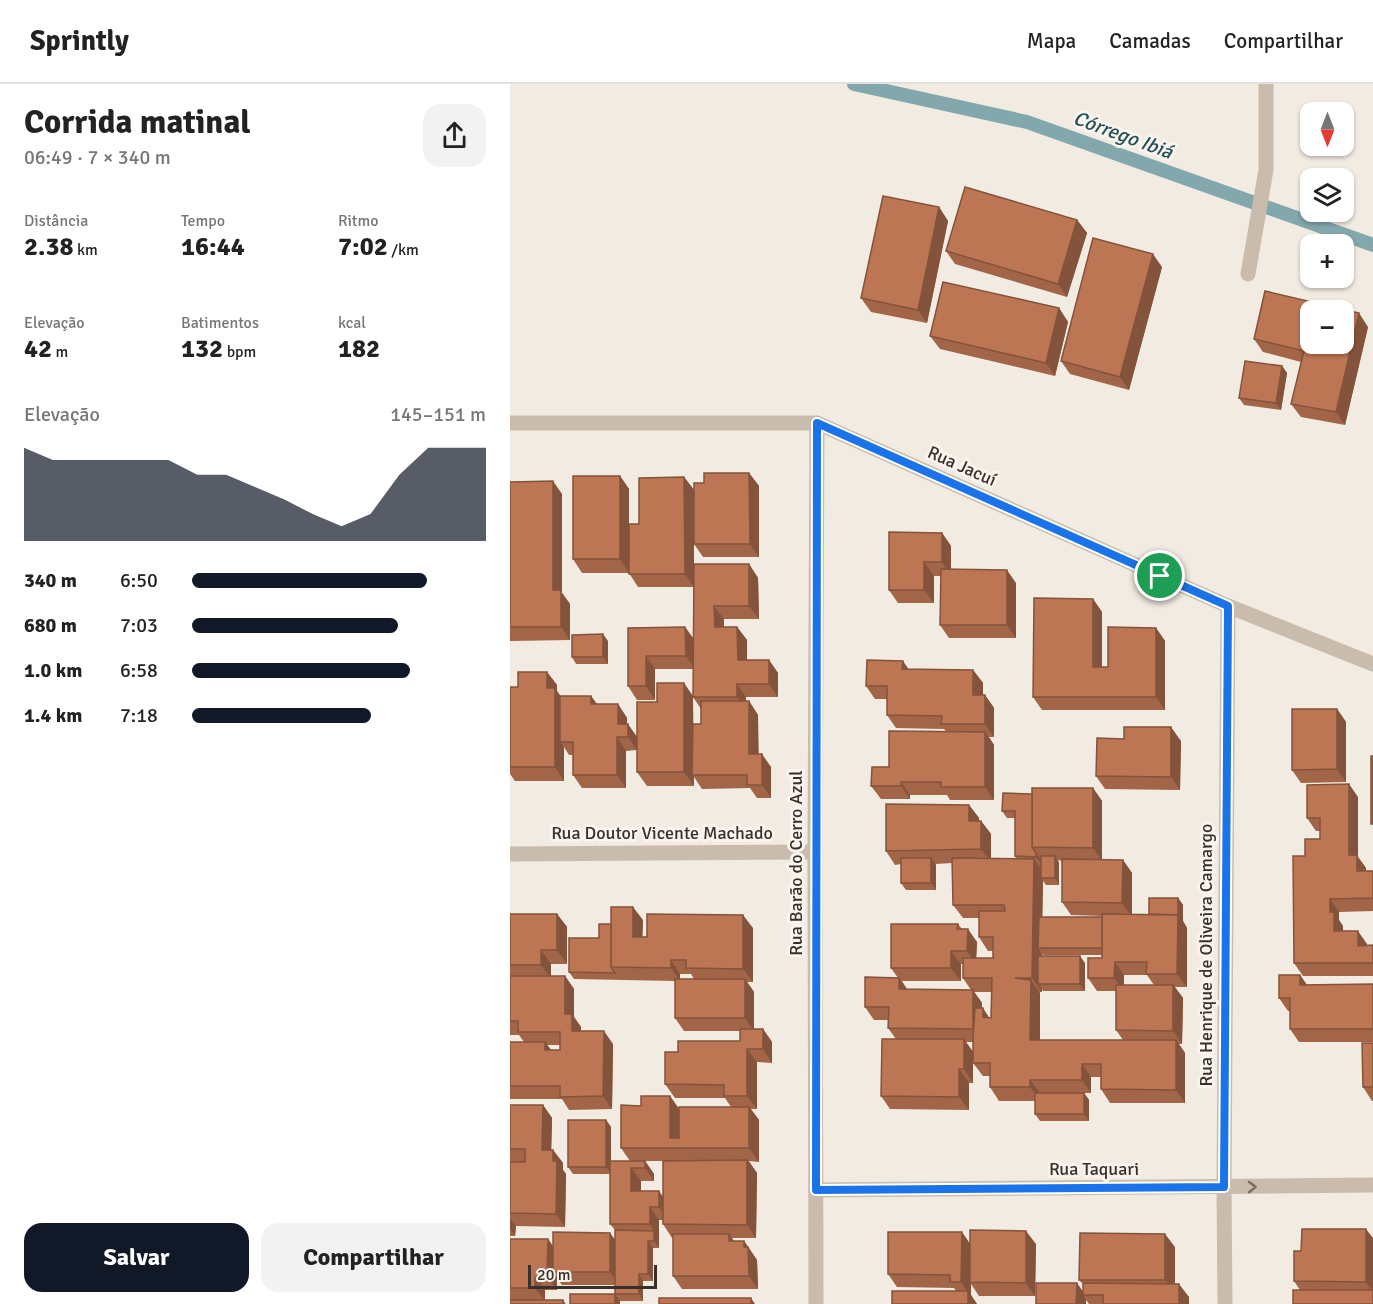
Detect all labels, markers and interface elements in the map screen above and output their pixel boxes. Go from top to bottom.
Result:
text: Sprintly [30,24,129,58]
text: Mapa [1027,28,1076,54]
text: Camadas [1109,28,1191,54]
text: Compartilhar [1224,28,1343,54]
text: Corrida matinal [24,102,251,143]
north arrow [1300,102,1354,156]
map controls [1300,102,1354,354]
button: share [423,104,486,167]
water label: Córrego Ibiá [1070,105,1178,165]
text: 06:49 · 7 × 340 m [24,145,171,170]
button: layers [1300,168,1354,222]
text: Distância [24,211,88,231]
text: Tempo [181,211,225,231]
text: Ritmo [338,211,379,231]
text: 2.38 [24,231,74,263]
text: 16:44 [181,231,245,263]
text: 7:02 [338,231,388,263]
button: + [1300,234,1354,288]
text: km [74,240,98,260]
text: /km [388,240,419,260]
button: − [1300,300,1354,354]
text: Elevação [24,313,85,333]
text: Batimentos [181,313,259,333]
text: kcal [338,313,366,333]
text: 42 [24,333,52,365]
text: 132 [181,333,223,365]
text: 182 [338,333,380,365]
text: m [52,342,68,362]
text: bpm [223,342,256,362]
text: Elevação [24,402,100,427]
text: 145–151 m [390,402,486,427]
street label: Rua Jacuí [924,441,1000,491]
pin [1134,550,1185,601]
icon: arrive [1143,559,1176,592]
text: 340 m [24,568,77,593]
text: 6:50 [120,568,158,593]
text: 680 m [24,613,77,638]
text: 7:03 [120,613,158,638]
text: 1.0 km [24,658,82,683]
text: 6:58 [120,658,158,683]
text: 1.4 km [24,703,82,728]
text: 7:18 [120,703,158,728]
street label: Rua Barão do Cerro Azul [785,770,807,956]
street label: Rua Doutor Vicente Machado [551,822,773,844]
street label: Rua Henrique de Oliveira Camargo [1195,824,1217,1086]
street label: Rua Taquari [1049,1158,1139,1180]
one-way arrow [1248,1181,1257,1193]
button: Salvar [24,1223,249,1292]
button: Compartilhar [261,1223,486,1292]
scale bar [528,1262,657,1290]
text: 20 m [537,1265,571,1285]

